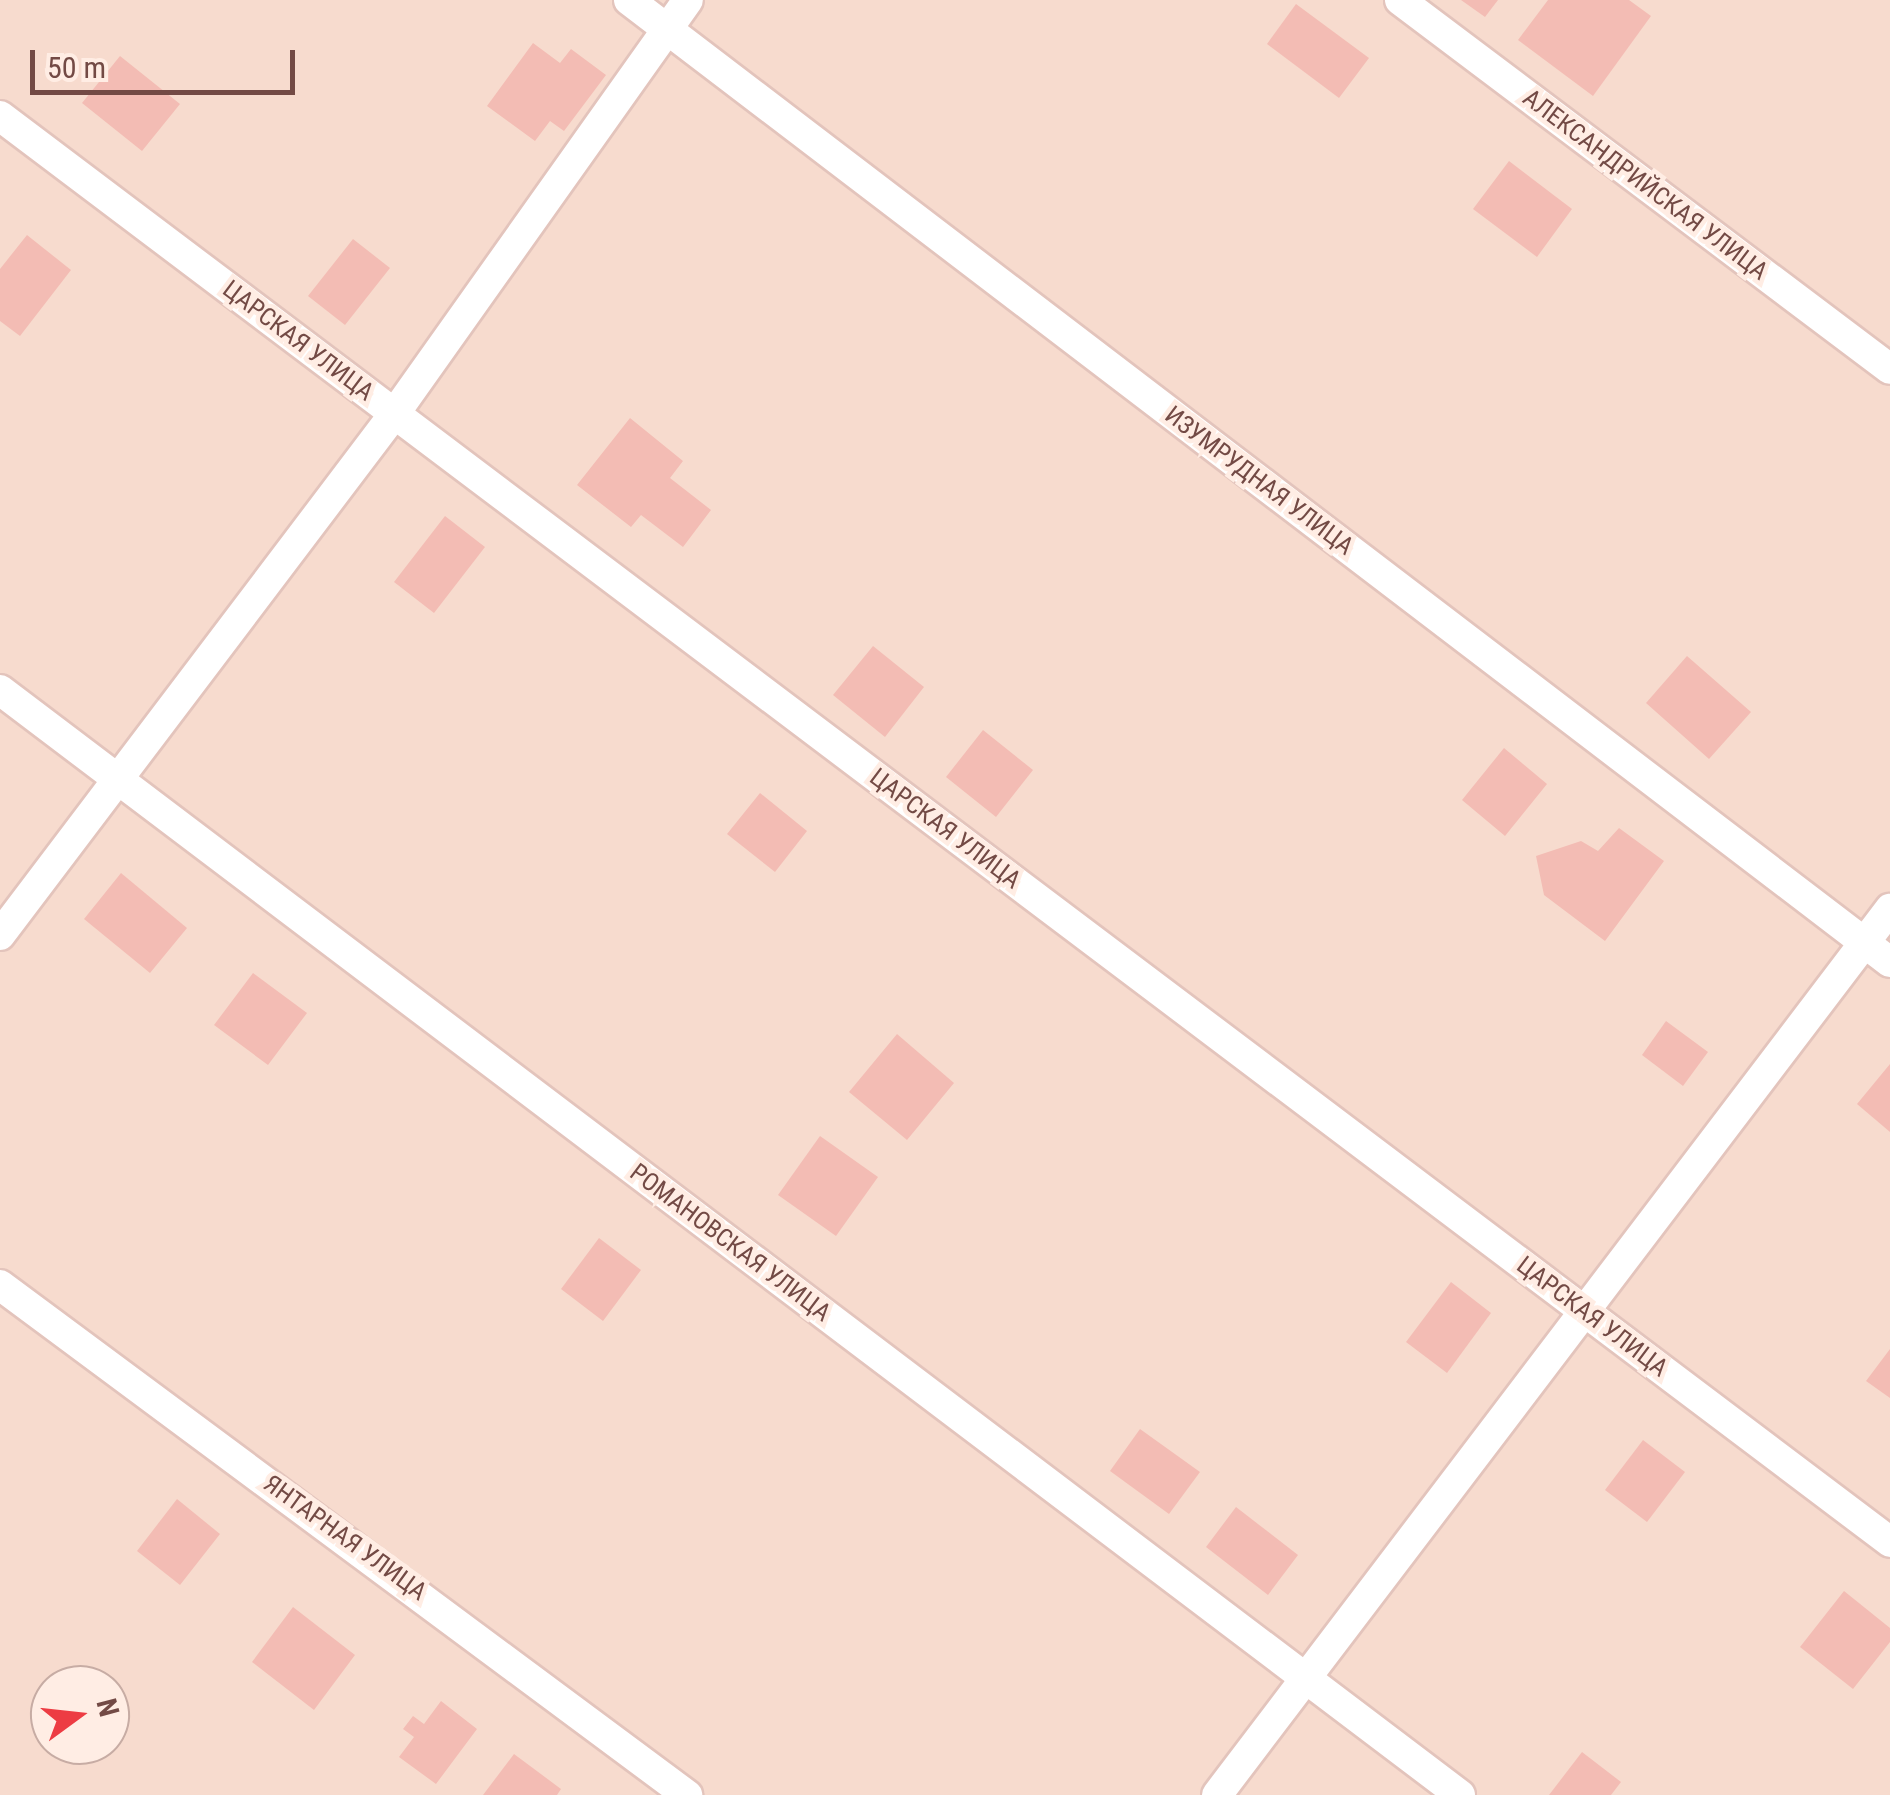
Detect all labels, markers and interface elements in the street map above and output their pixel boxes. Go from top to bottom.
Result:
scale bar [35,30,300,92]
text: 50 m [47,50,106,85]
street label: АЛЕКСАНДРИЙСКАЯ УЛИЦА [1517,83,1773,287]
street label: ЦАРСКАЯ УЛИЦА [217,274,379,408]
street label: ИЗУМРУДНАЯ УЛИЦА [1159,400,1359,562]
street label: ЦАРСКАЯ УЛИЦА [864,762,1026,896]
street label: РОМАНОВСКАЯ УЛИЦА [624,1158,836,1328]
street label: ЦАРСКАЯ УЛИЦА [1511,1250,1673,1384]
street label: ЯНТАРНАЯ УЛИЦА [258,1469,432,1607]
north arrow [30,1665,130,1765]
text: N [89,1695,126,1720]

